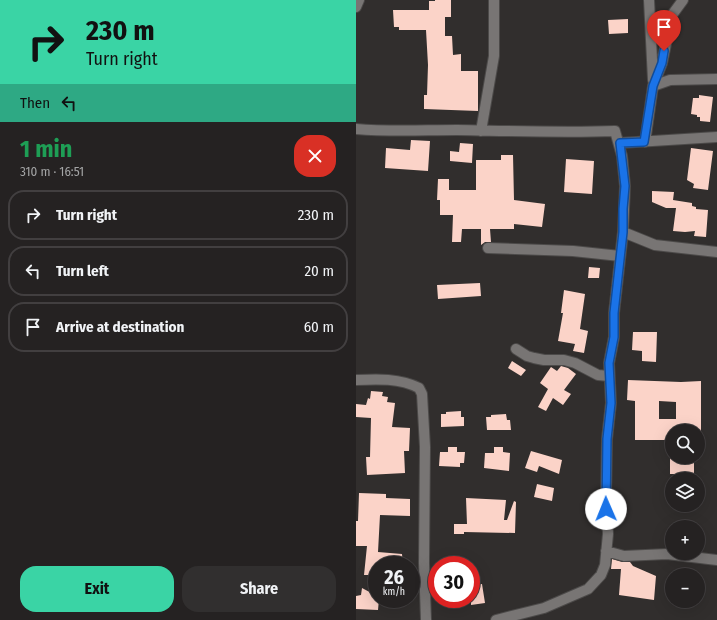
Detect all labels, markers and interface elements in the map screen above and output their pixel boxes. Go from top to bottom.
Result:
pin [647,10,681,51]
text: 230 m [86,14,155,47]
icon: right [20,16,72,68]
icon: arrive [653,16,675,38]
text: Turn right [86,48,158,70]
icon: left [58,92,80,114]
text: Then [20,94,50,112]
text: 1 min [20,135,72,163]
button: close [294,135,336,177]
text: 310 m · 16:51 [20,164,84,179]
icon: right [22,204,44,226]
text: Turn right [56,206,117,224]
text: 230 m [298,206,334,224]
icon: left [22,260,44,282]
text: Turn left [56,262,109,280]
text: 20 m [305,262,334,280]
icon: arrive [22,316,44,338]
text: Arrive at destination [56,318,184,336]
text: 60 m [304,318,334,336]
map controls [665,424,705,608]
button: search [665,424,705,464]
button: layers [665,472,705,512]
position arrow [585,488,627,530]
button: + [665,520,705,560]
speed limit sign: 30 [428,556,480,608]
text: 26 [384,565,404,589]
button: Exit [20,566,174,612]
button: Share [182,566,336,612]
button: − [665,568,705,608]
text: km/h [383,586,405,598]

